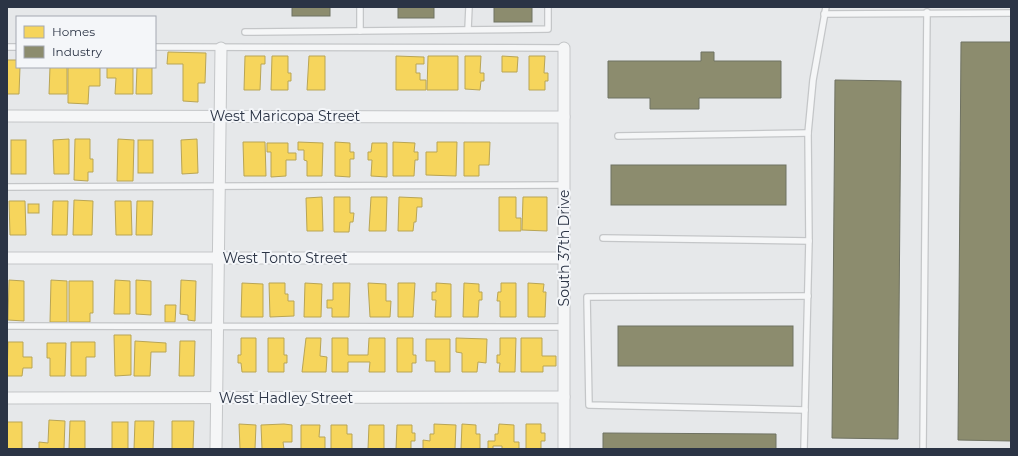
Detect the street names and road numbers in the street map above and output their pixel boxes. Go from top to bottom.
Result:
street label: West Maricopa Street [210,107,361,125]
street label: South 37th Drive [555,190,573,306]
street label: West Tonto Street [222,249,348,267]
street label: West Hadley Street [219,389,353,407]

